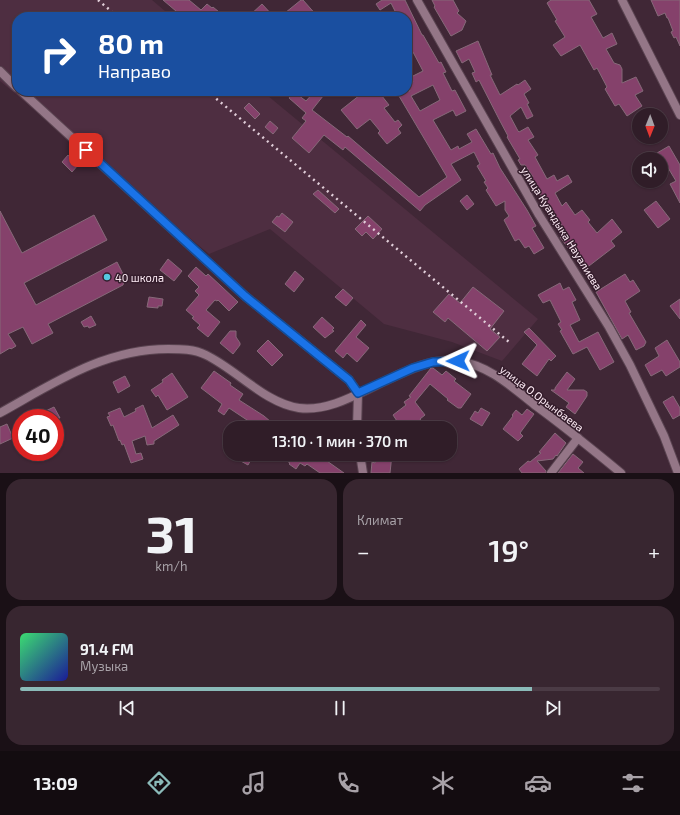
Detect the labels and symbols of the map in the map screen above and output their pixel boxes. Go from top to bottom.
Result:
north arrow [632,108,668,144]
pin [69,133,103,167]
street label: улица Куандыка Науалиева [518,164,605,293]
place label: 40 школа [115,271,164,284]
marker: 40 школа [102,272,112,282]
position arrow [437,340,479,382]
street label: улица О.Орынбаева [497,362,586,435]
speed limit sign: 40 [12,409,64,461]

